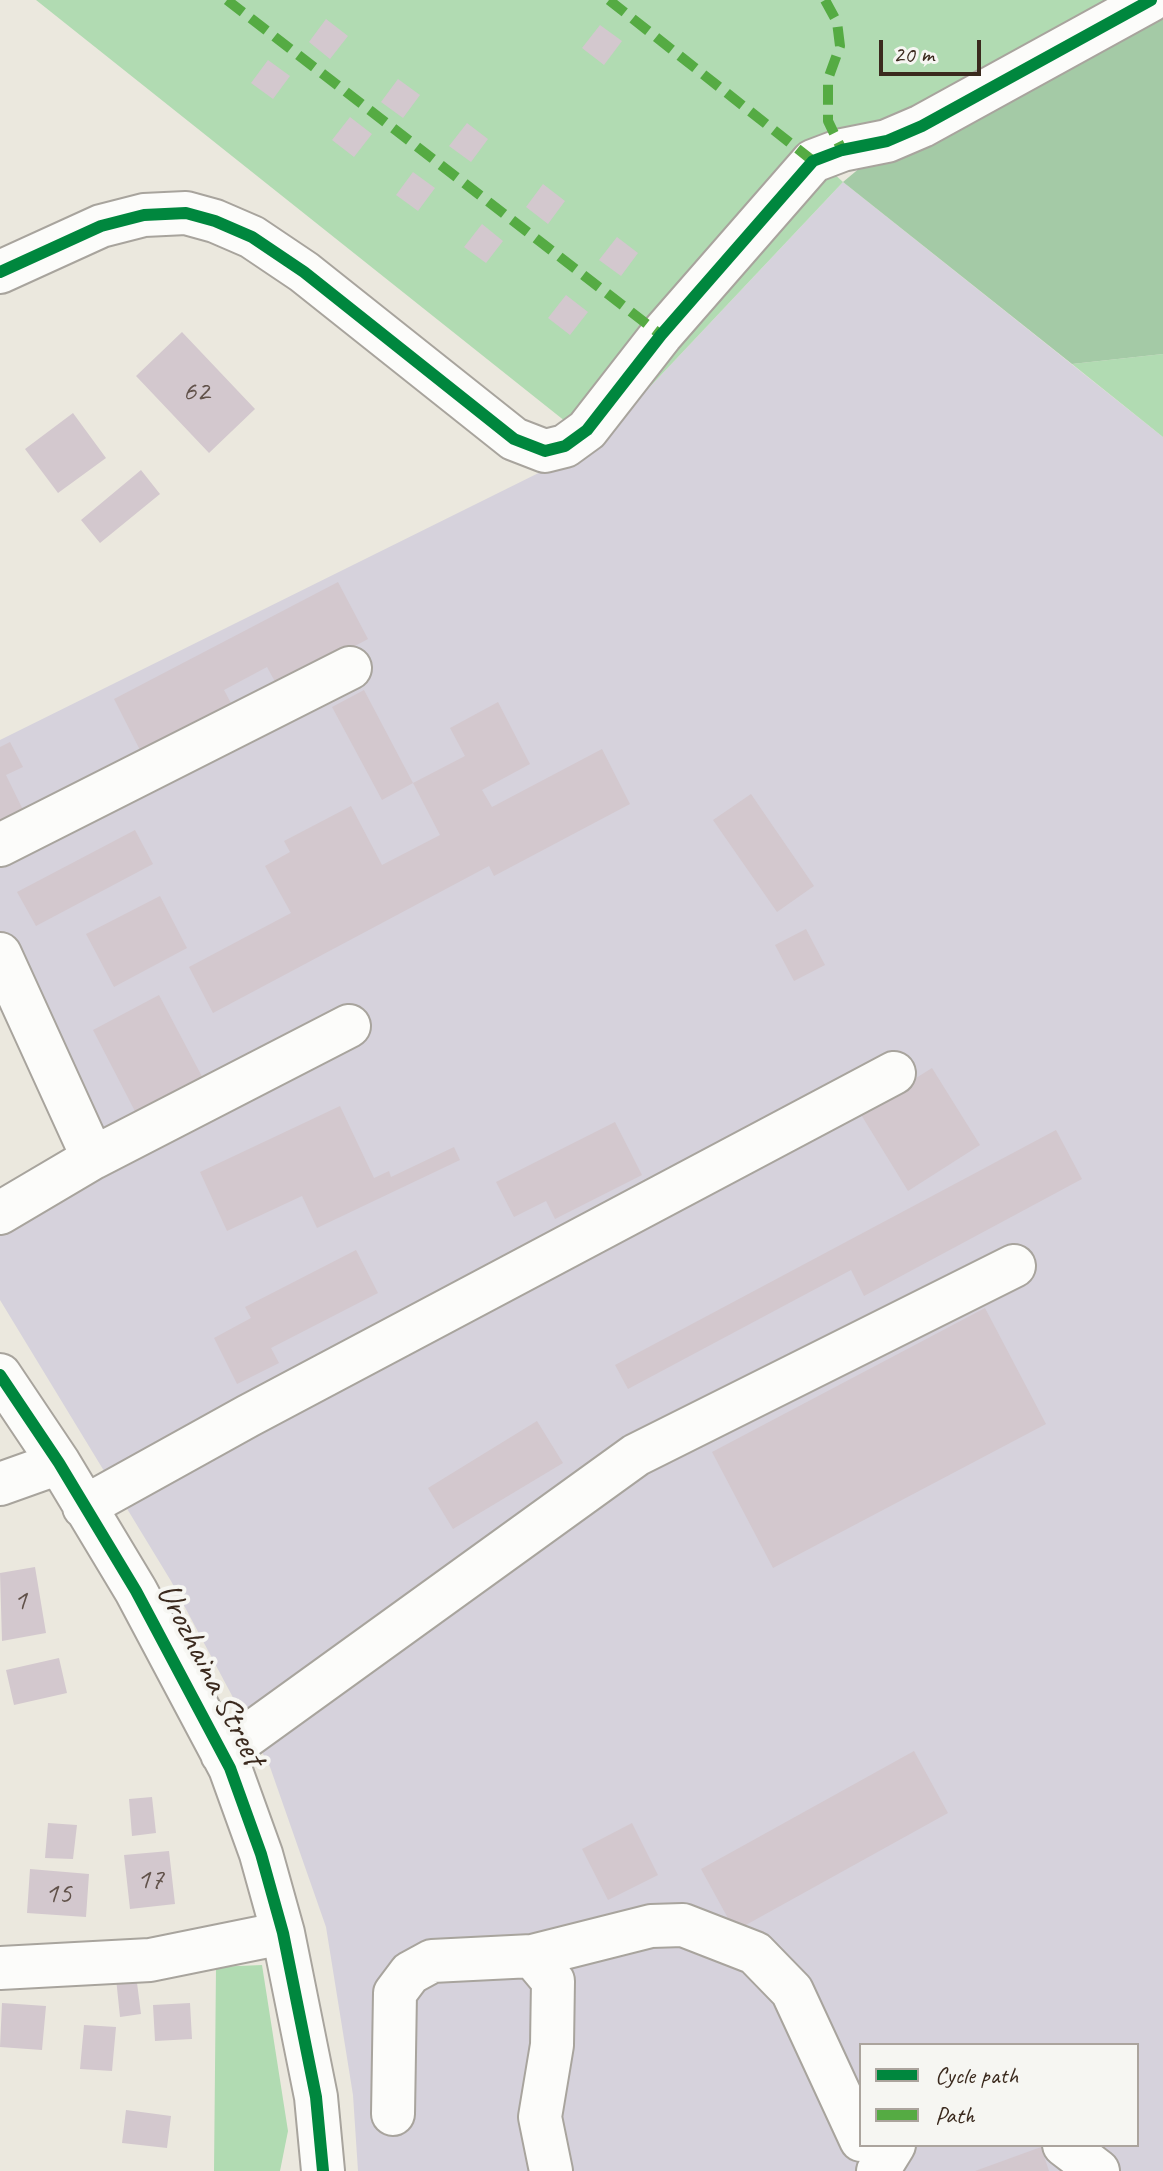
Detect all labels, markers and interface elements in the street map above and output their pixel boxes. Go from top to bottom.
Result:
scale bar [883,24,985,74]
text: 20 m [893,39,934,69]
house number: 62 [183,374,209,410]
street label: Urozhaina Street [147,1577,273,1773]
house number: 1 [13,1583,27,1619]
house number: 17 [137,1862,163,1898]
house number: 15 [45,1876,71,1912]
legend [859,2043,1139,2147]
text: Cycle path [935,2060,1018,2090]
text: Path [935,2100,975,2130]

